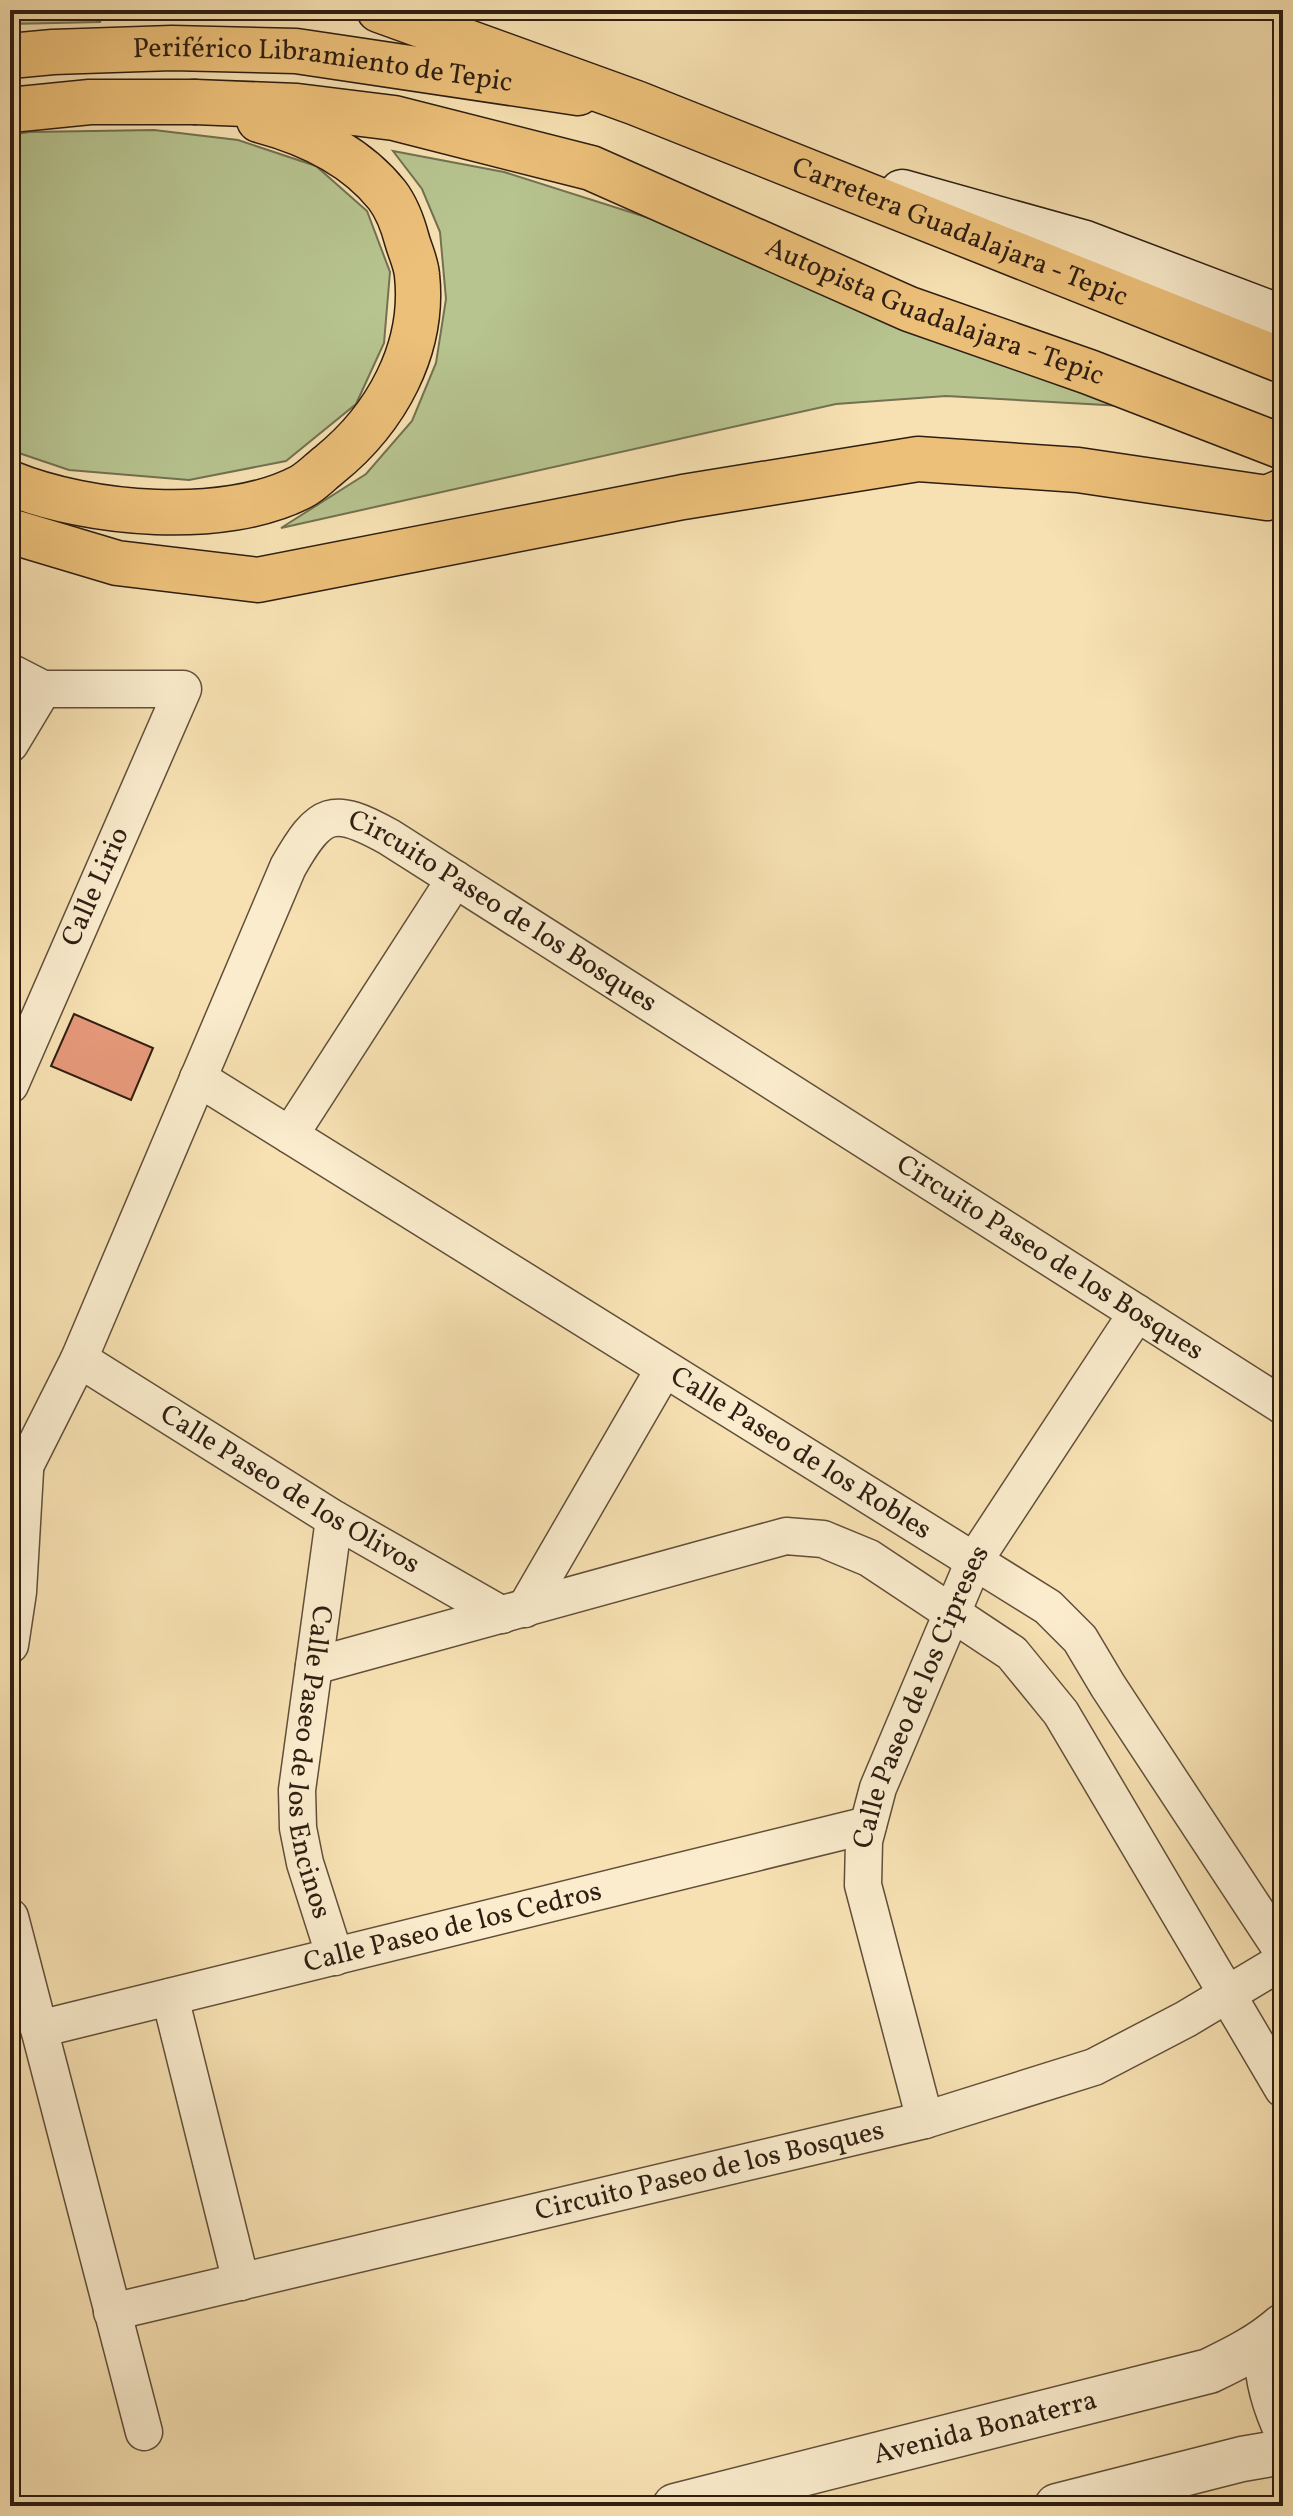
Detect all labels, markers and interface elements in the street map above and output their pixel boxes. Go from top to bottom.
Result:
street label: Periférico Libramiento de Tepic [132,28,515,103]
street label: Carretera Guadalajara - Tepic [786,148,1134,317]
street label: Autopista Guadalajara - Tepic [759,228,1110,396]
street label: Circuito Paseo de los Bosques [343,800,665,1022]
street label: Calle Lirio [52,821,140,953]
street label: Circuito Paseo de los Bosques [889,1145,1211,1370]
street label: Calle Paseo de los Robles [663,1357,939,1549]
street label: Calle Paseo de los Olivos [152,1395,427,1584]
street label: Calle Paseo de los Cipreses [843,1537,999,1853]
street label: Calle Paseo de los Encinos [278,1603,342,1924]
street label: Calle Paseo de los Cedros [300,1872,606,1983]
street label: Circuito Paseo de los Bosques [531,2111,888,2231]
street label: Avenida Bonaterra [869,2381,1101,2475]

